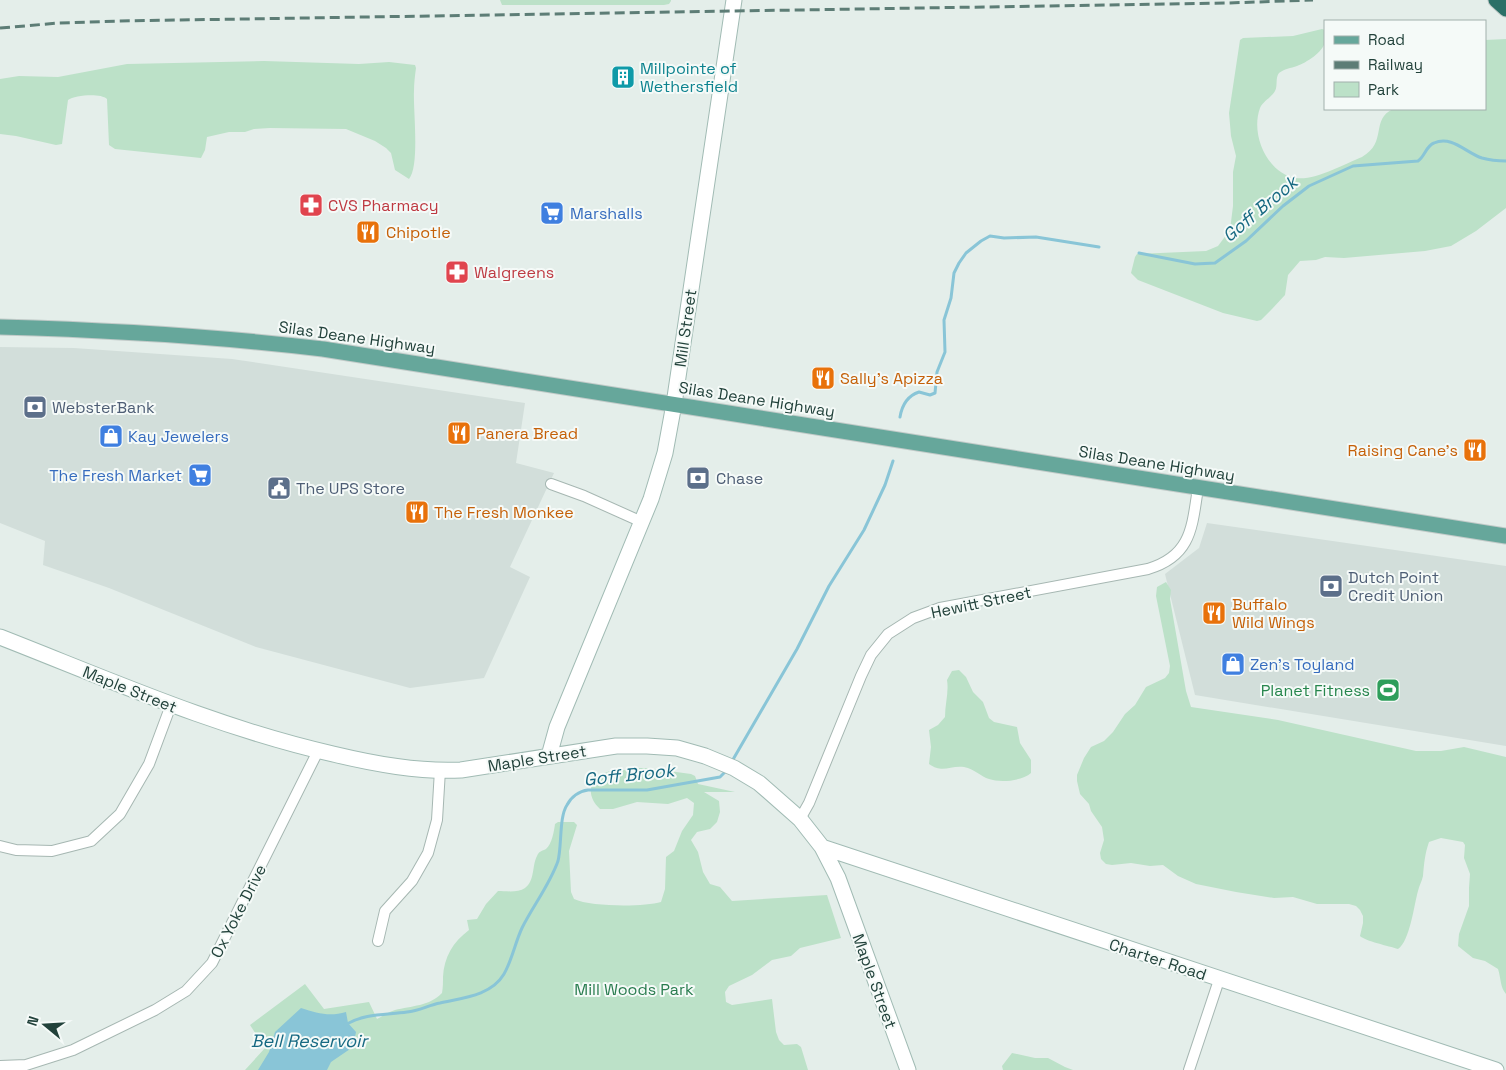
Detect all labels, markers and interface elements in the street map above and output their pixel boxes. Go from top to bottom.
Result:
legend [1324,20,1486,110]
text: Road [1368,30,1405,49]
text: Railway [1368,55,1423,74]
place label: Millpointe of Wethersfield [640,58,738,97]
building icon: Millpointe of Wethersfield [610,64,636,90]
text: Park [1368,80,1399,99]
water label: Goff Brook [1217,169,1304,247]
pharmacy icon: CVS Pharmacy [298,192,324,218]
place label: CVS Pharmacy [328,195,439,216]
supermarket icon: Marshalls [539,200,565,226]
place label: Marshalls [570,203,643,224]
restaurant icon: Chipotle [355,219,381,245]
place label: Chipotle [386,222,451,243]
pharmacy icon: Walgreens [444,259,470,285]
place label: Walgreens [474,262,554,283]
street label: Mill Street [670,288,701,368]
street label: Silas Deane Highway [277,316,437,359]
restaurant icon: Sally's Apizza [810,365,836,391]
place label: Sally's Apizza [840,368,943,389]
street label: Silas Deane Highway [677,377,837,422]
bank icon: WebsterBank [22,394,48,420]
place label: WebsterBank [52,397,155,418]
restaurant icon: Panera Bread [446,420,472,446]
shop icon: Kay Jewelers [98,423,124,449]
place label: Panera Bread [476,423,578,444]
place label: Kay Jewelers [128,426,229,447]
restaurant icon: Raising Cane's [1462,437,1488,463]
place label: Raising Cane's [1348,440,1458,461]
street label: Silas Deane Highway [1077,441,1237,486]
supermarket icon: The Fresh Market [187,462,213,488]
place label: The Fresh Market [49,465,182,486]
bank icon: Chase [685,465,711,491]
place label: Chase [716,468,763,489]
public building icon: The UPS Store [266,475,292,501]
place label: The UPS Store [296,478,405,499]
restaurant icon: The Fresh Monkee [404,499,430,525]
place label: The Fresh Monkee [434,502,574,523]
place label: Dutch Point Credit Union [1348,567,1443,606]
bank icon: Dutch Point Credit Union [1318,573,1344,599]
street label: Hewitt Street [929,582,1033,623]
place label: Buffalo Wild Wings [1232,594,1315,633]
restaurant icon: Buffalo Wild Wings [1201,600,1227,626]
shop icon: Zen's Toyland [1220,651,1246,677]
place label: Zen's Toyland [1250,654,1355,675]
street label: Maple Street [80,661,180,718]
sports icon: Planet Fitness [1375,677,1401,703]
place label: Planet Fitness [1261,680,1370,701]
street label: Maple Street [486,740,588,777]
water label: Goff Brook [582,758,678,791]
street label: Ox Yoke Drive [206,861,271,962]
street label: Maple Street [848,931,901,1032]
street label: Charter Road [1106,934,1209,985]
park label: Mill Woods Park [574,979,694,1000]
north arrow [20,1000,70,1050]
text: N [23,1014,43,1028]
water label: Bell Reservoir [251,1029,370,1052]

